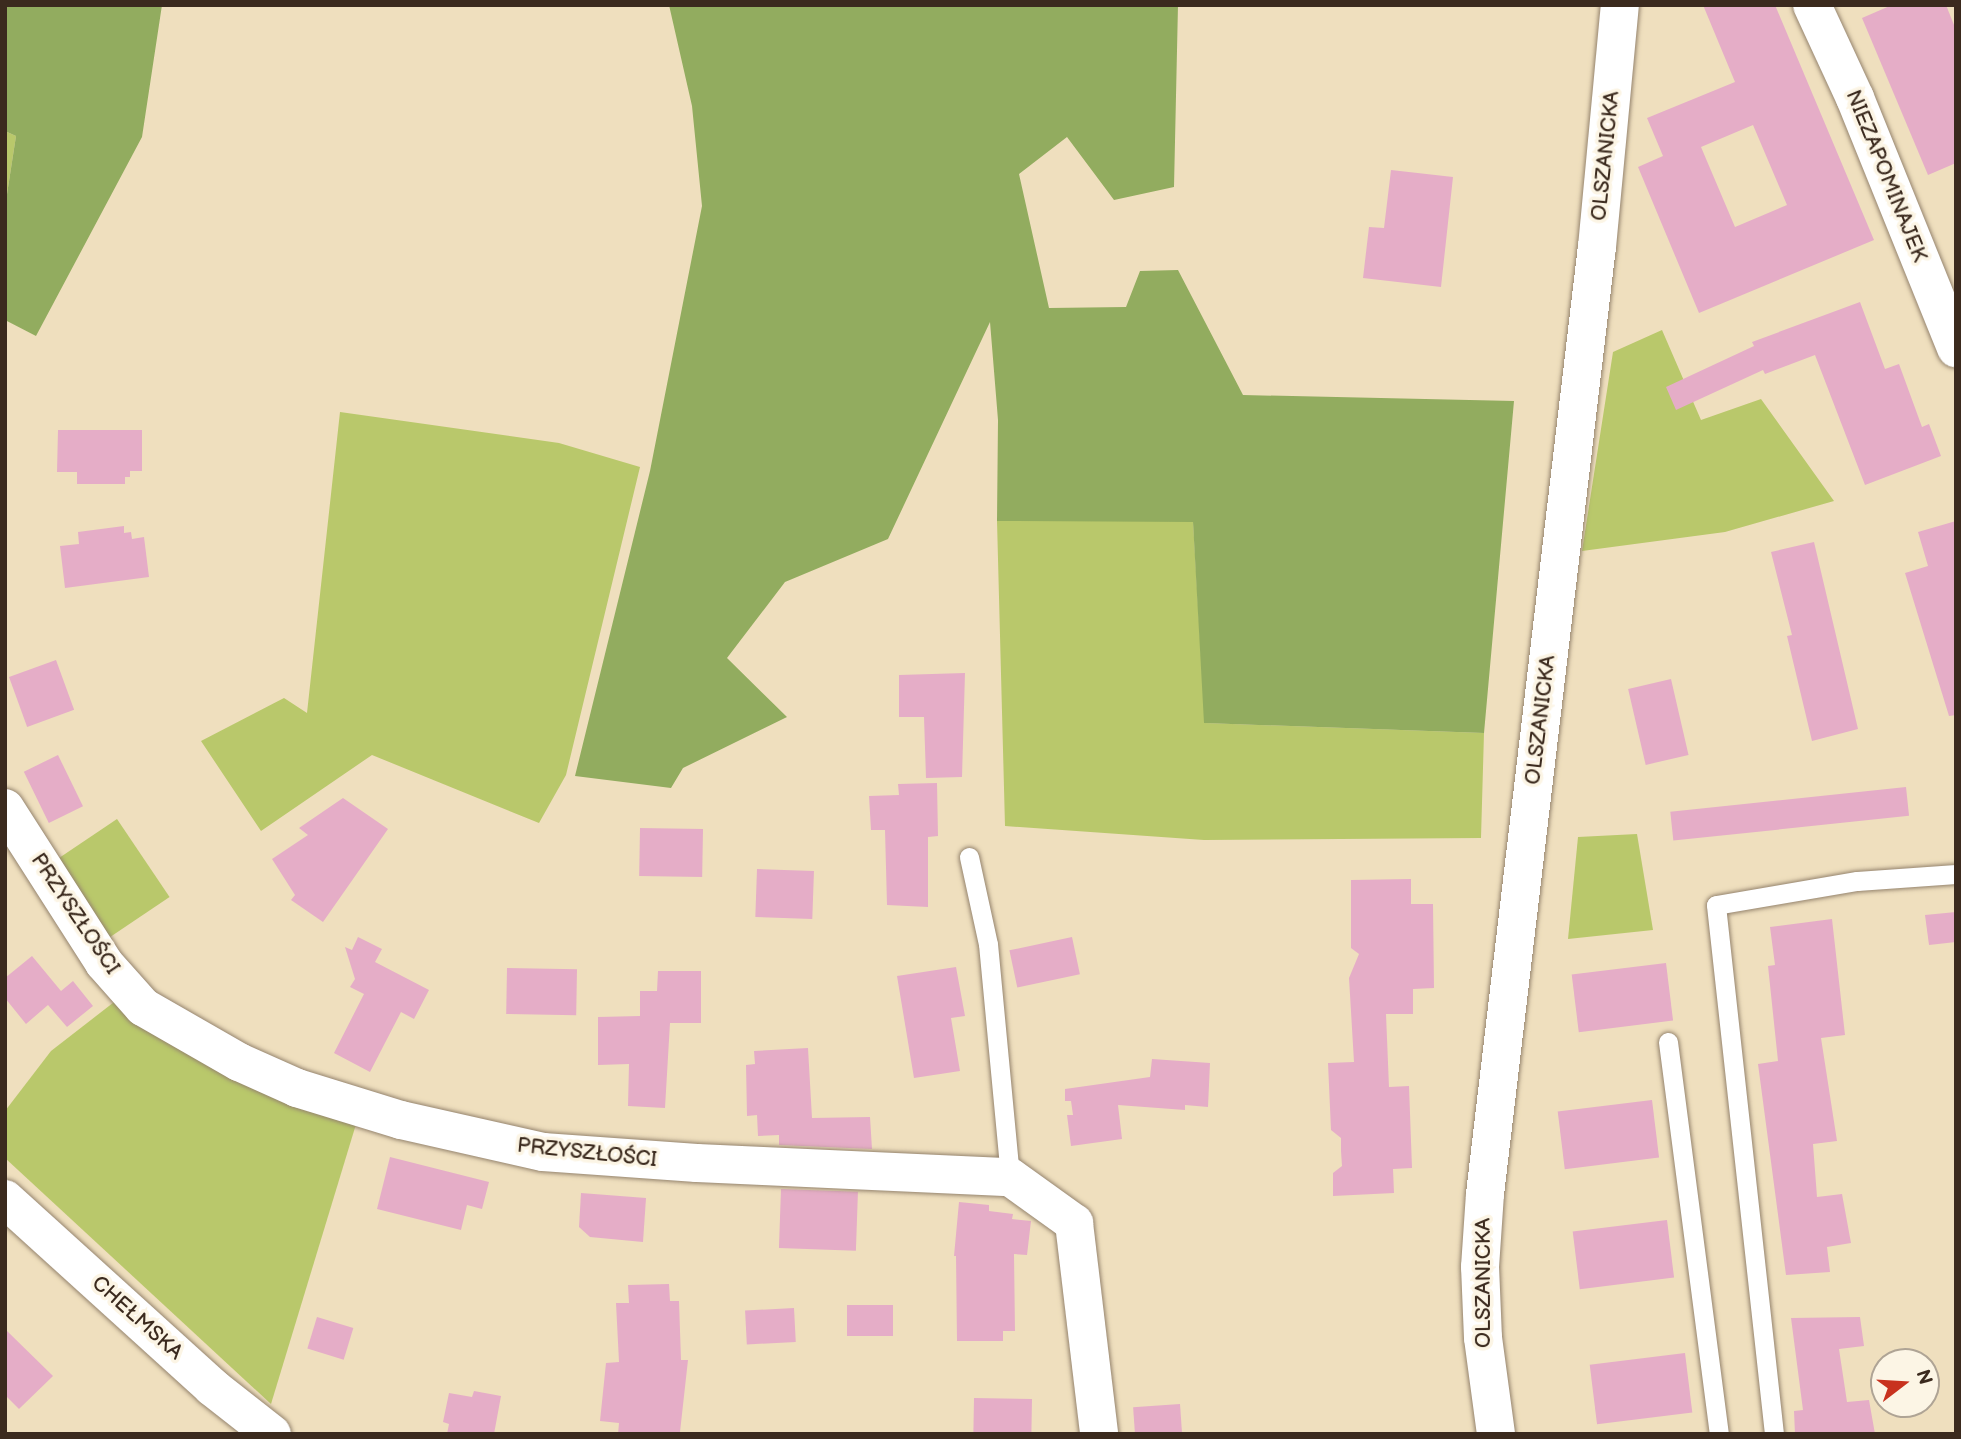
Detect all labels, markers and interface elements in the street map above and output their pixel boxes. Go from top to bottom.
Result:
street label: NIEZAPOMINAJEK [1840,86,1932,266]
street label: OLSZANICKA [1587,90,1625,222]
street label: OLSZANICKA [1521,654,1561,786]
street label: PRZYSZŁOŚCI [25,849,125,979]
street label: PRZYSZŁOŚCI [516,1133,658,1173]
street label: OLSZANICKA [1471,1218,1497,1348]
street label: CHEŁMSKA [86,1271,188,1365]
north arrow [1870,1348,1940,1418]
text: N [1911,1367,1937,1387]

